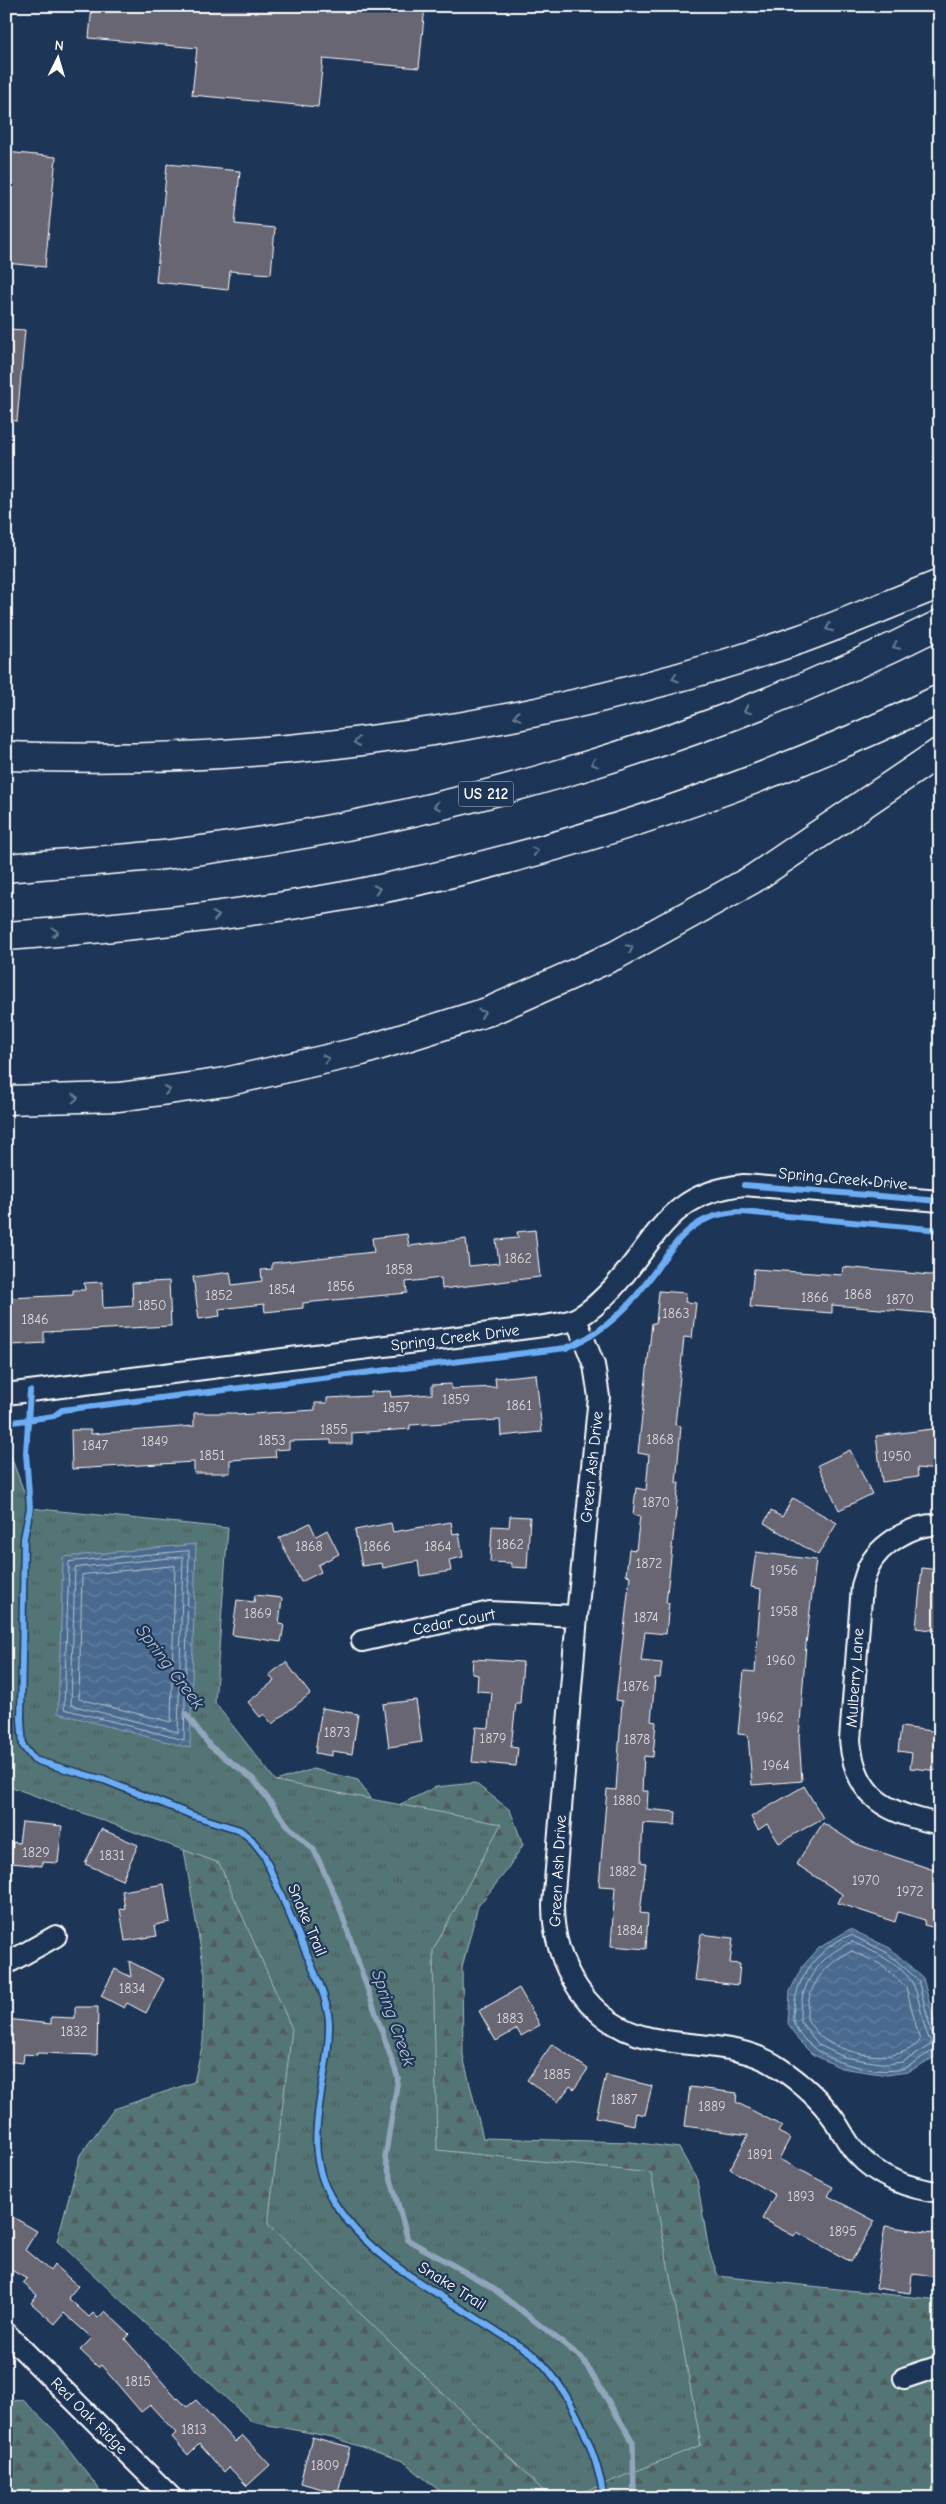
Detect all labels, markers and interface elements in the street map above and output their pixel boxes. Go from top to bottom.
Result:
north arrow [32,32,82,82]
text: N [54,37,64,54]
one-way arrow [826,622,834,632]
one-way arrow [892,640,901,650]
one-way arrow [671,672,680,682]
one-way arrow [743,703,752,714]
one-way arrow [513,710,522,721]
one-way arrow [352,736,360,747]
one-way arrow [590,758,598,768]
road number: US 212 [458,782,514,806]
one-way arrow [432,800,441,811]
one-way arrow [530,846,539,857]
one-way arrow [372,884,381,895]
one-way arrow [212,911,221,921]
one-way arrow [51,927,59,938]
one-way arrow [625,944,634,954]
one-way arrow [477,1009,486,1019]
one-way arrow [322,1054,331,1065]
one-way arrow [162,1086,171,1096]
one-way arrow [72,1093,79,1103]
street label: Spring Creek Drive [778,1164,908,1194]
house number: 1862 [504,1250,532,1267]
house number: 1858 [385,1261,413,1278]
house number: 1856 [327,1278,355,1295]
house number: 1854 [268,1281,296,1298]
house number: 1868 [844,1286,872,1303]
house number: 1852 [205,1287,233,1304]
house number: 1866 [801,1289,829,1306]
house number: 1870 [886,1291,914,1308]
house number: 1850 [138,1297,166,1314]
house number: 1863 [662,1305,690,1322]
house number: 1846 [21,1311,49,1328]
street label: Spring Creek Drive [390,1321,520,1355]
house number: 1859 [442,1391,470,1408]
house number: 1861 [506,1397,532,1414]
house number: 1857 [383,1399,410,1416]
street label: Green Ash Drive [577,1410,607,1524]
house number: 1855 [320,1421,348,1438]
house number: 1868 [646,1431,674,1448]
house number: 1853 [258,1432,286,1449]
house number: 1849 [142,1433,168,1450]
house number: 1847 [82,1437,108,1454]
house number: 1851 [199,1447,225,1464]
house number: 1950 [882,1448,912,1465]
house number: 1870 [642,1494,670,1511]
house number: 1862 [496,1536,524,1553]
house number: 1868 [295,1538,323,1555]
house number: 1866 [363,1538,391,1555]
house number: 1864 [424,1538,452,1555]
house number: 1872 [636,1555,662,1572]
house number: 1956 [770,1562,798,1579]
house number: 1958 [770,1603,798,1620]
house number: 1869 [244,1605,272,1622]
street label: Cedar Court [411,1605,497,1639]
house number: 1874 [633,1609,659,1626]
water label: Spring Creek [131,1620,209,1714]
street label: Mulberry Lane [843,1628,867,1728]
house number: 1960 [766,1652,796,1669]
house number: 1876 [623,1678,649,1695]
house number: 1962 [756,1709,784,1726]
house number: 1873 [324,1724,350,1741]
house number: 1879 [480,1730,506,1747]
house number: 1878 [624,1731,650,1748]
house number: 1964 [762,1757,790,1774]
house number: 1880 [613,1792,641,1809]
street label: Green Ash Drive [546,1815,570,1927]
house number: 1829 [22,1844,50,1861]
house number: 1831 [99,1847,125,1864]
house number: 1882 [609,1863,637,1880]
house number: 1970 [852,1872,880,1889]
street label: Snake Trail [284,1881,330,1959]
house number: 1972 [897,1883,923,1900]
house number: 1884 [617,1922,644,1939]
water label: Spring Creek [367,1967,419,2069]
house number: 1834 [119,1980,146,1997]
house number: 1883 [496,2010,524,2027]
house number: 1832 [60,2023,88,2040]
house number: 1885 [543,2066,571,2083]
house number: 1887 [611,2091,638,2108]
house number: 1889 [698,2098,726,2115]
house number: 1891 [747,2146,773,2163]
house number: 1893 [787,2188,815,2205]
house number: 1895 [829,2223,857,2240]
street label: Snake Trail [415,2258,489,2314]
house number: 1815 [125,2373,151,2390]
street label: Red Oak Ridge [47,2374,131,2458]
house number: 1813 [181,2421,207,2438]
house number: 1809 [311,2457,339,2474]

